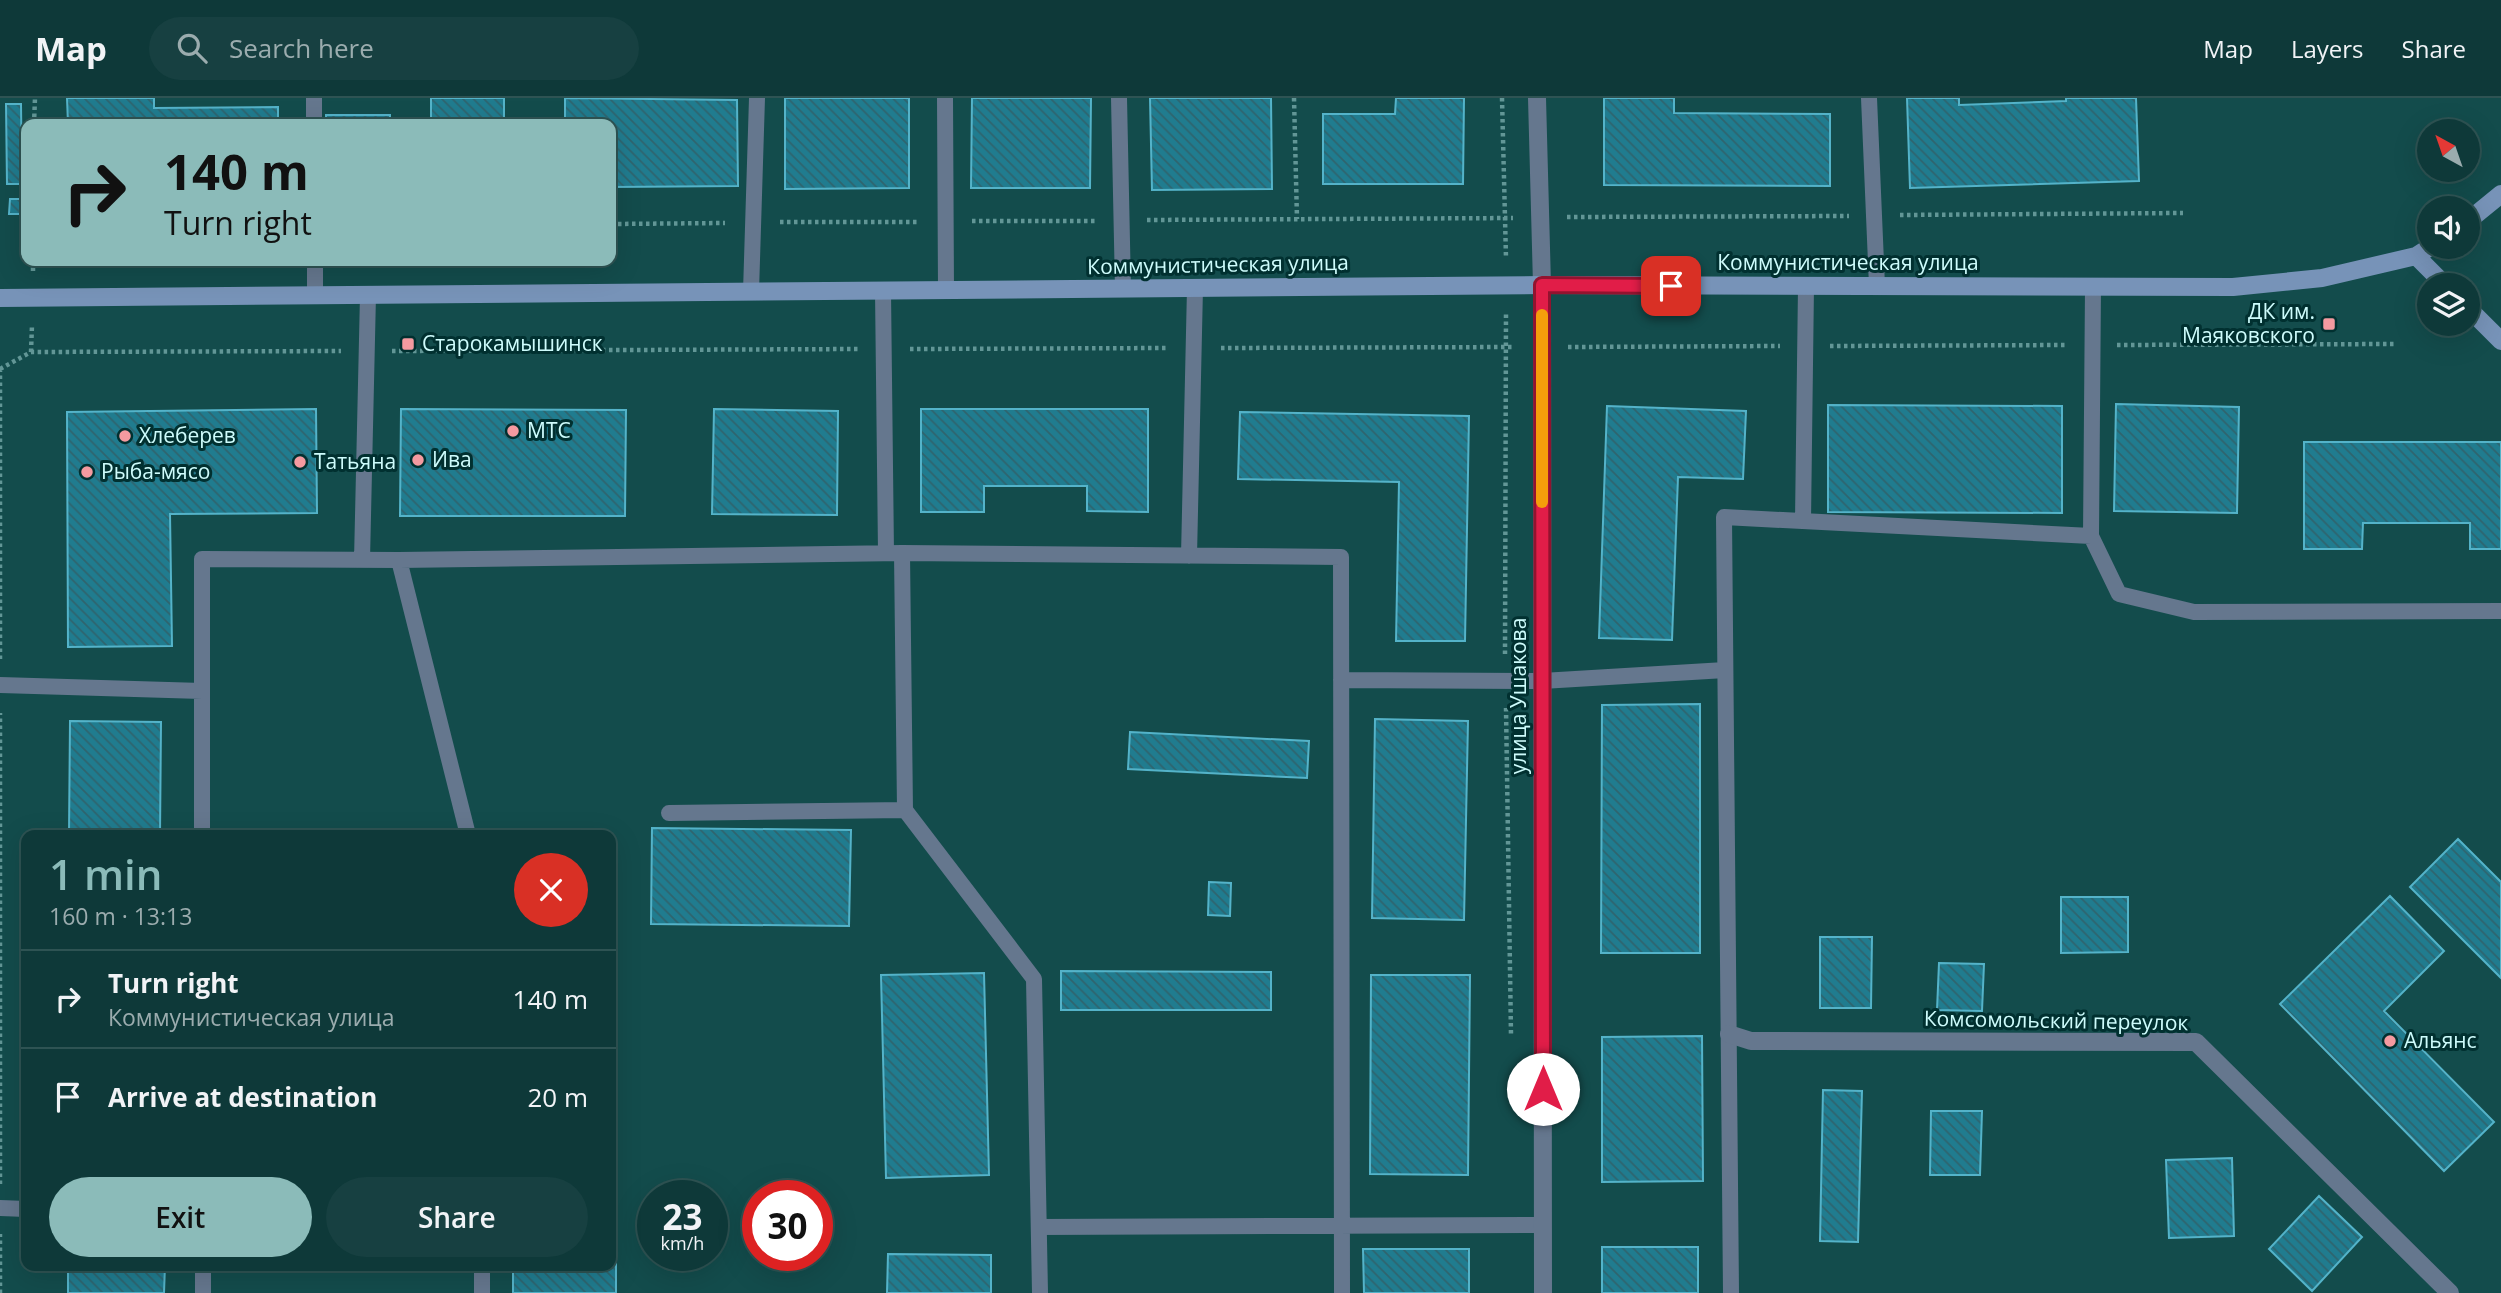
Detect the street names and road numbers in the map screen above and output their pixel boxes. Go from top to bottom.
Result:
street label: Коммунистическая улица [1087,248,1349,280]
street label: Коммунистическая улица [1717,248,1979,276]
street label: улица Ушакова [1504,618,1532,774]
street label: Комсомольский переулок [1924,1004,2189,1036]

